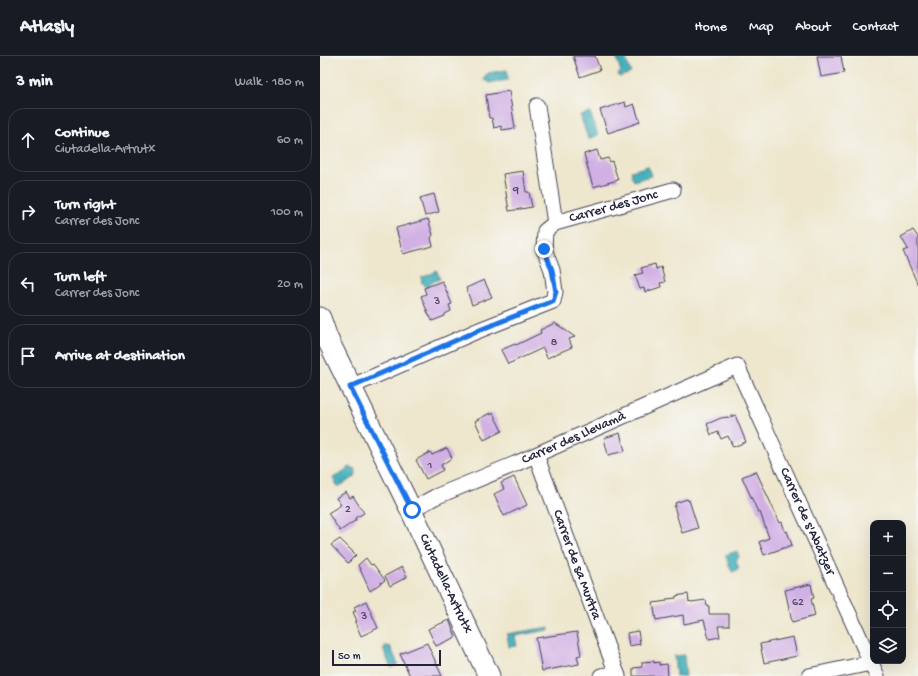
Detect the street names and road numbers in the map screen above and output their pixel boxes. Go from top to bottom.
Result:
street label: Carrer des Jonc [567,186,661,227]
street label: Carrer des Llevamà [519,407,629,468]
street label: Carrer de s'Abatzer [776,465,839,579]
street label: Carrer de sa Murtra [549,508,605,623]
street label: Ciutadella-Artrutx [415,531,477,637]

